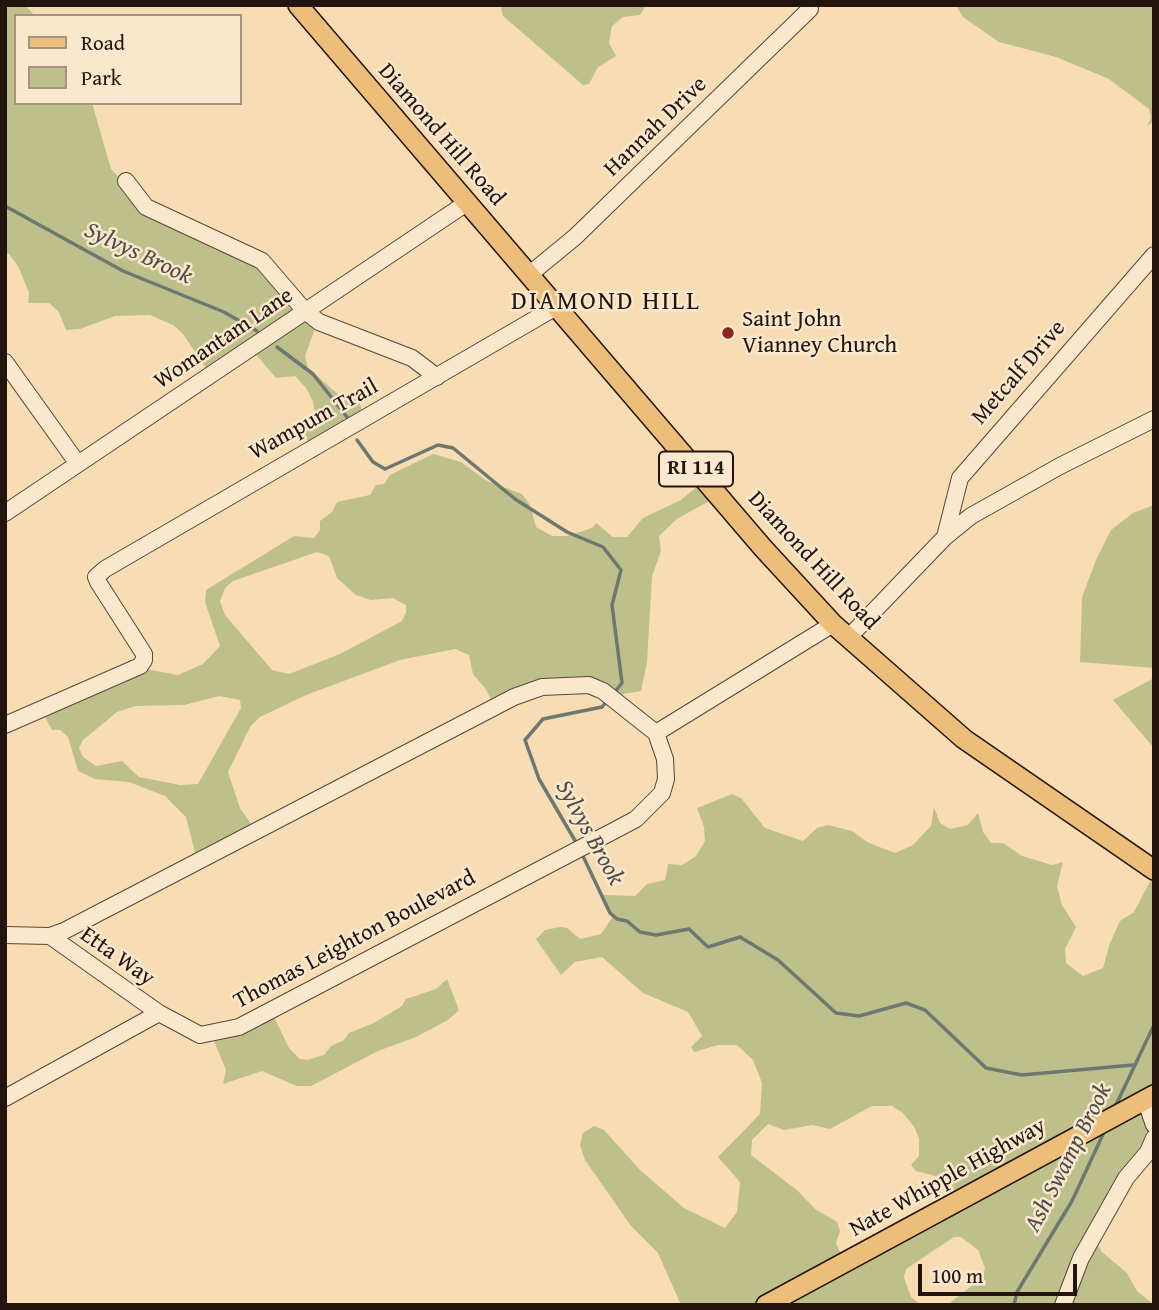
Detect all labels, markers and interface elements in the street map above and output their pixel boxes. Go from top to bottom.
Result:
legend [14,14,242,105]
text: Road [81,27,125,58]
street label: Diamond Hill Road [372,58,510,212]
text: Park [81,62,122,93]
street label: Hannah Drive [599,71,713,183]
water label: Sylvys Brook [80,217,196,291]
street label: Womantam Lane [149,282,299,396]
district label: DIAMOND HILL [513,286,699,318]
place label: Saint John Vianney Church [742,306,897,360]
street label: Metcalf Drive [966,315,1072,431]
marker: Saint John Vianney Church [720,325,736,341]
street label: Wampum Trail [245,373,383,467]
road number: RI 114 [659,452,733,486]
street label: Diamond Hill Road [742,486,884,636]
water label: Sylvys Brook [548,775,630,891]
street label: Thomas Leighton Boulevard [229,864,481,1016]
street label: Etta Way [74,921,160,993]
water label: Ash Swamp Brook [1019,1079,1119,1237]
street label: Nate Whipple Highway [845,1113,1051,1243]
scale bar [921,1250,1080,1294]
text: 100 m [931,1260,983,1291]

